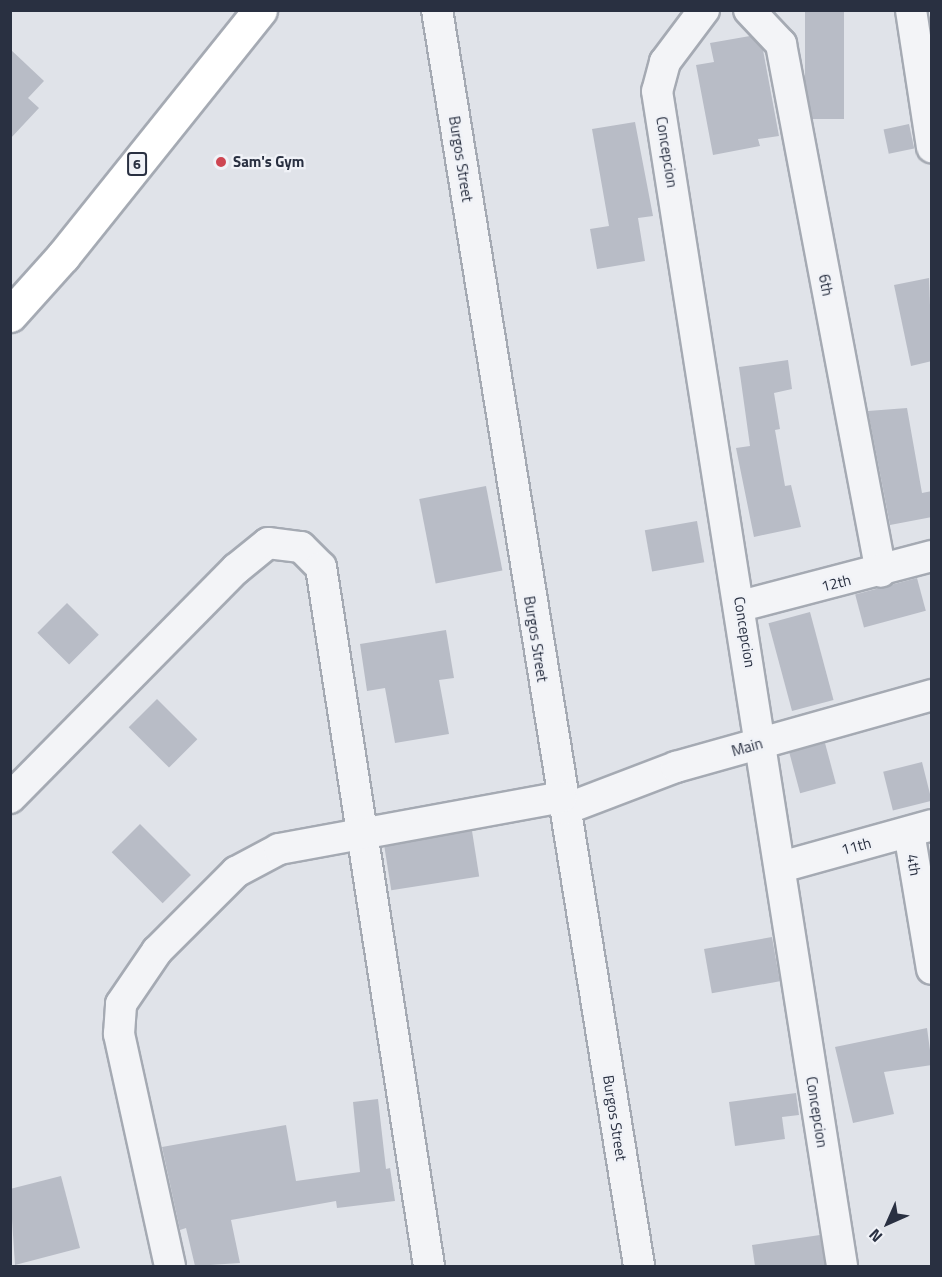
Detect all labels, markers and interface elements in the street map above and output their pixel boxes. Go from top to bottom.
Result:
street label: Burgos Street [445,115,477,203]
street label: Concepcion [653,115,681,189]
road number: 6 [126,153,148,175]
place label: Sam's Gym [233,153,304,171]
marker: Sam's Gym [214,155,228,169]
street label: 6th [815,273,837,297]
street label: 12th [819,571,853,595]
street label: Burgos Street [520,595,552,683]
street label: Concepcion [731,595,759,669]
street label: Main [729,734,765,760]
street label: 11th [839,833,873,859]
street label: 4th [903,853,925,877]
street label: Burgos Street [599,1074,631,1162]
street label: Concepcion [803,1075,831,1149]
north arrow [858,1193,918,1253]
text: N [863,1223,888,1248]

